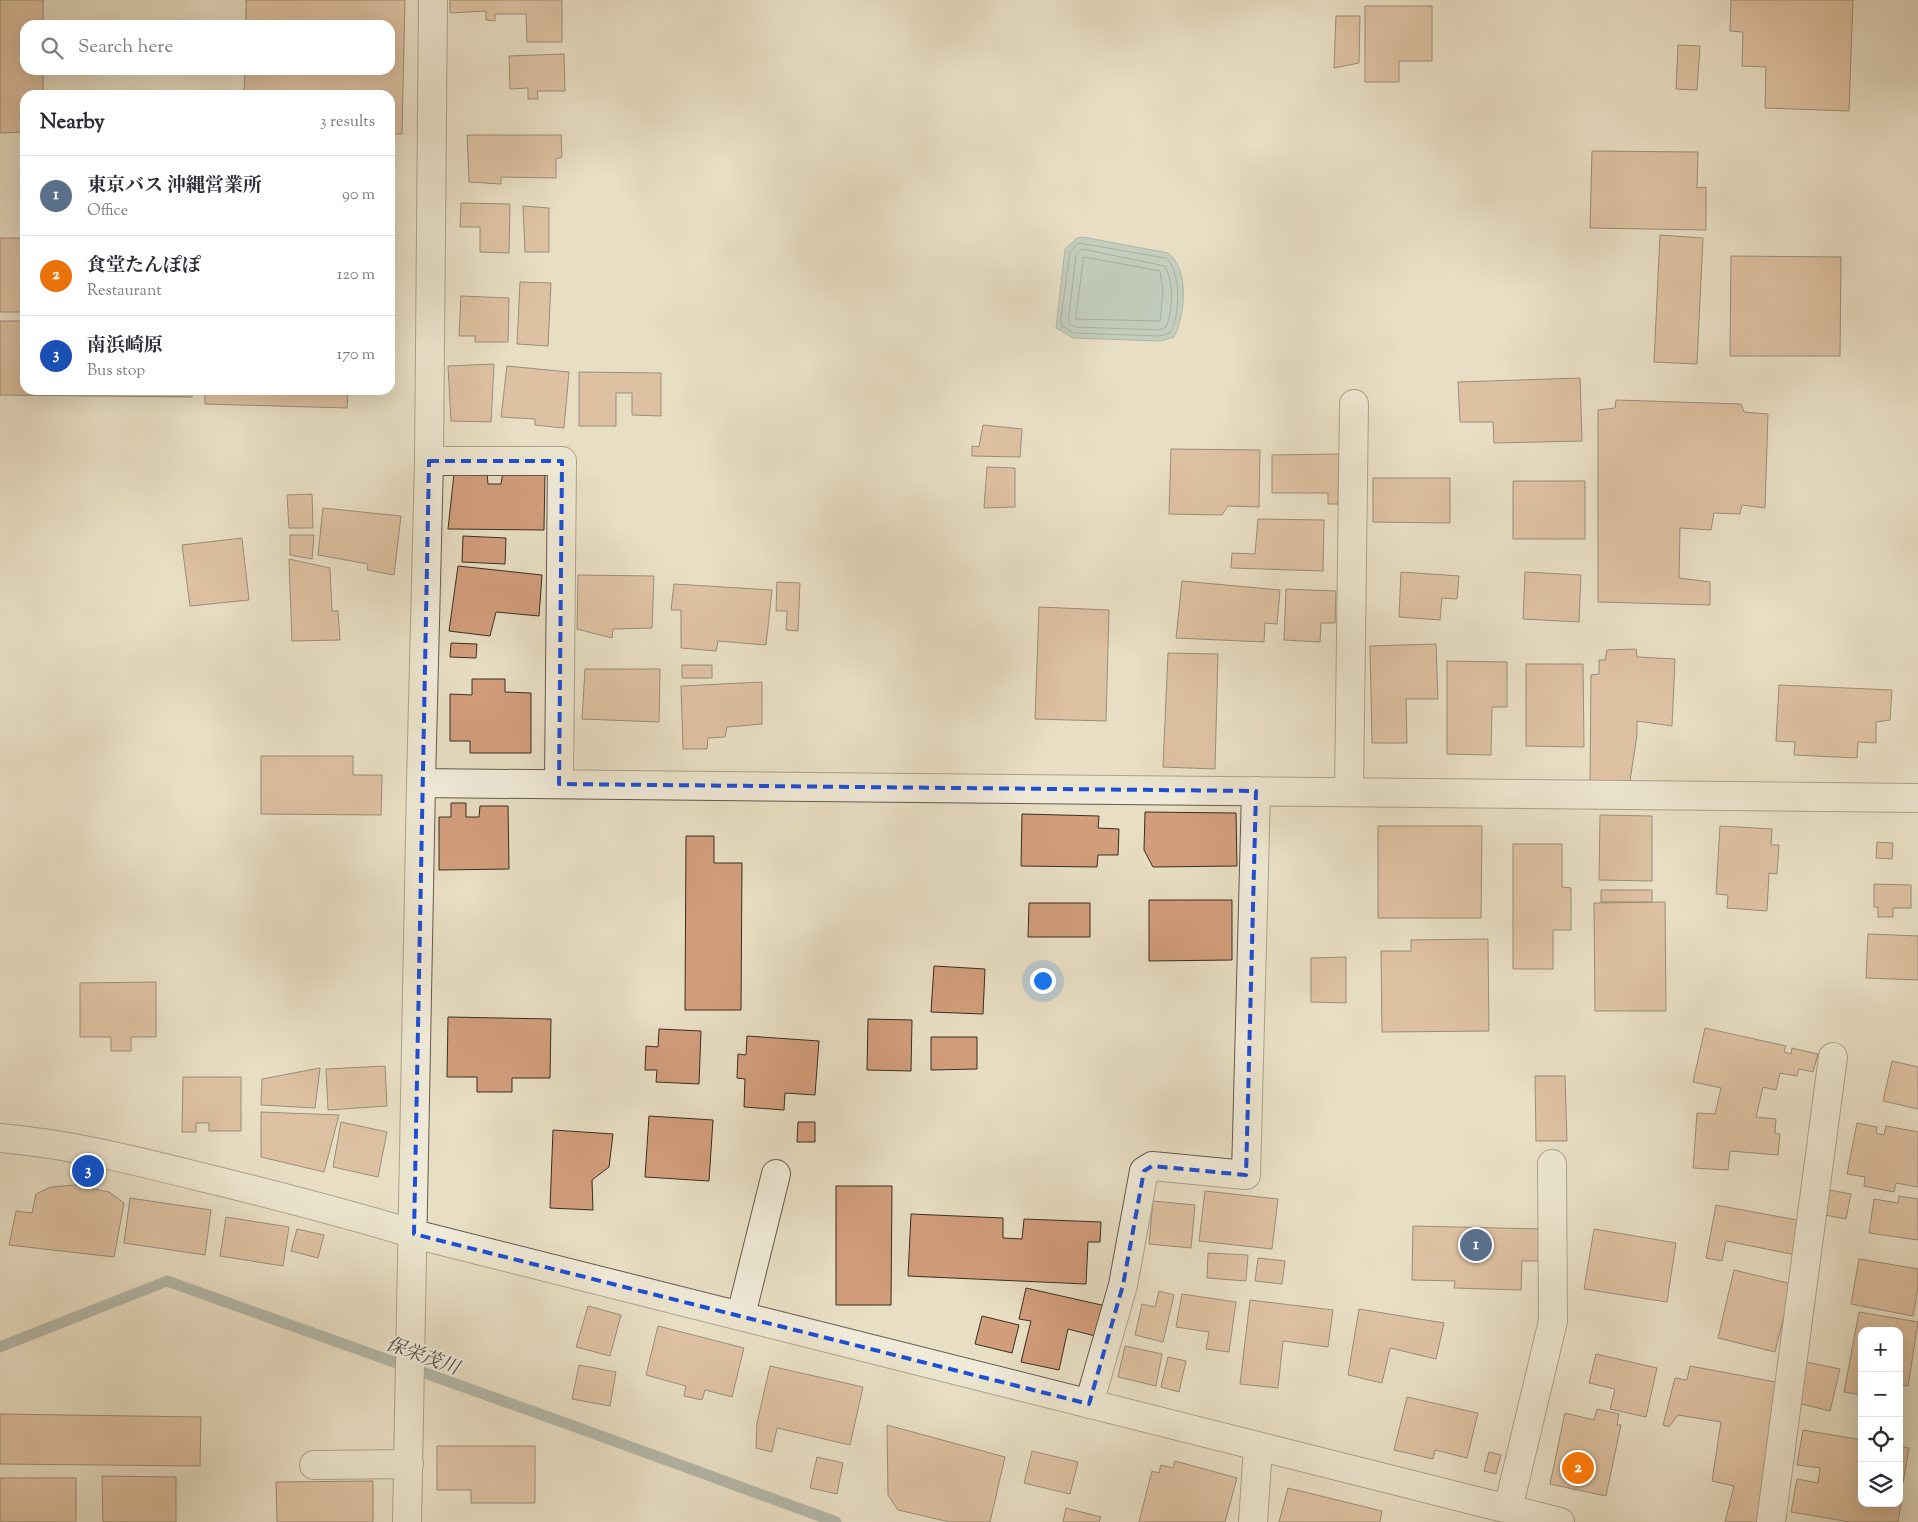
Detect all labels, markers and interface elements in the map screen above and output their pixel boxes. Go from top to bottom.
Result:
search box [20,20,395,75]
icon: search [38,34,66,62]
text: Search here [78,34,173,61]
text: Nearby [40,108,105,138]
text: 3 results [320,111,375,134]
text: 東京バス 沖縄営業所 [87,173,262,200]
text: 1 [53,184,59,207]
text: 90 m [342,184,375,207]
text: Office [87,200,128,223]
text: 食堂たんぽぽ [87,253,201,280]
text: 2 [52,264,60,287]
text: 120 m [337,264,375,287]
text: Restaurant [87,280,162,303]
text: 南浜崎原 [87,333,163,360]
text: 3 [53,344,59,367]
text: 170 m [337,344,375,367]
text: Bus stop [87,360,145,383]
your location [1030,968,1056,994]
pin: 3 [72,1152,104,1190]
pin: 1 [1460,1226,1492,1264]
map controls [1858,1327,1903,1507]
button: + [1858,1327,1903,1372]
water label: 保栄茂川 [382,1332,464,1384]
button: − [1858,1372,1903,1417]
button: locate [1858,1417,1903,1462]
pin: 2 [1562,1449,1594,1487]
button: layers [1858,1462,1903,1507]

